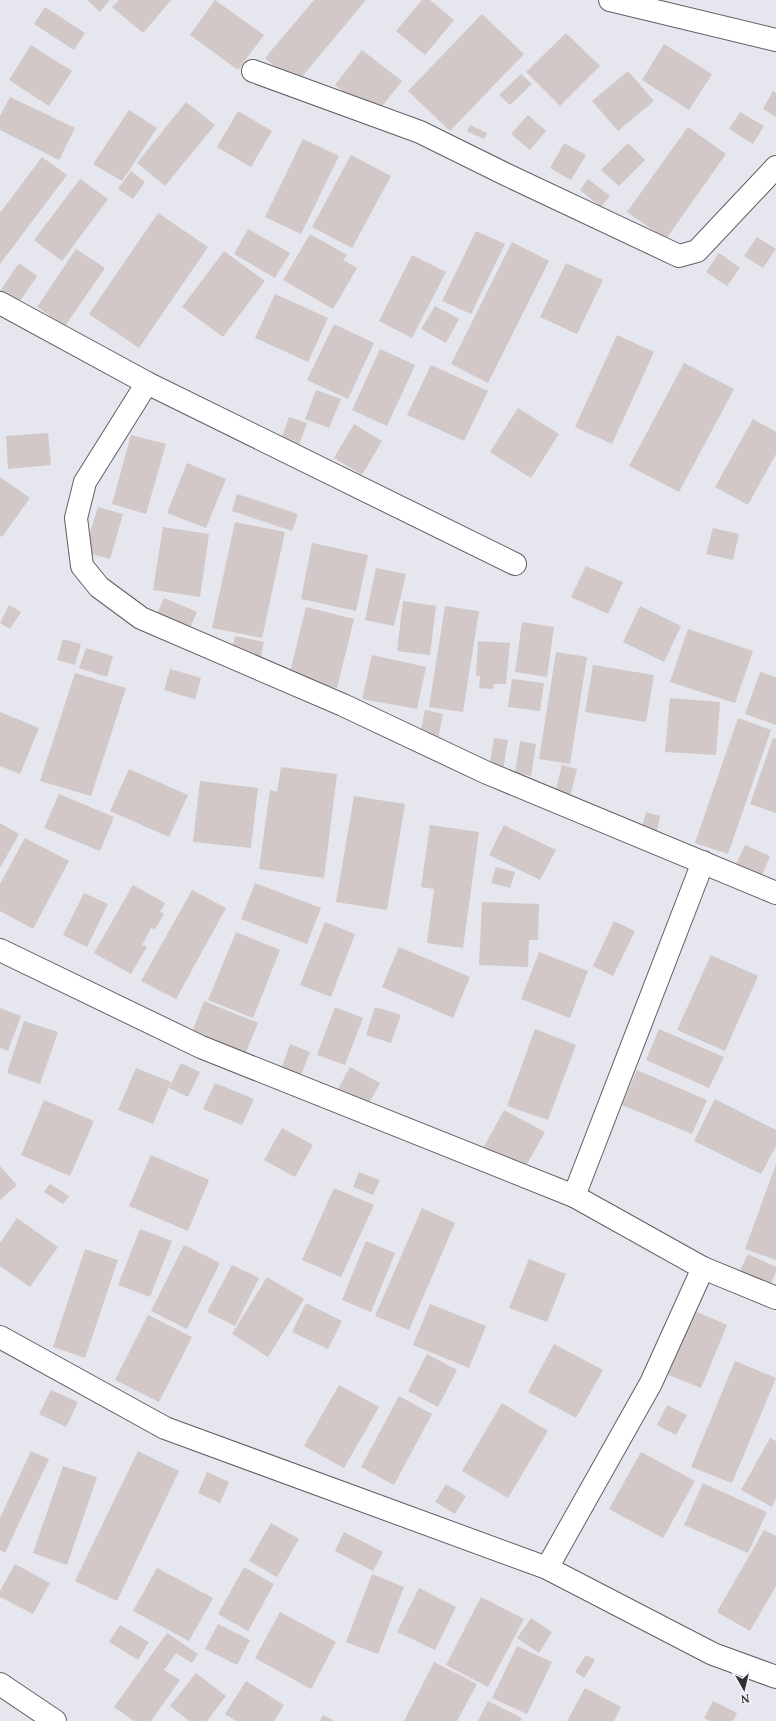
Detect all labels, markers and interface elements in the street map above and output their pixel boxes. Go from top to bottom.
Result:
north arrow [724,1669,764,1709]
text: N [740,1691,751,1707]

